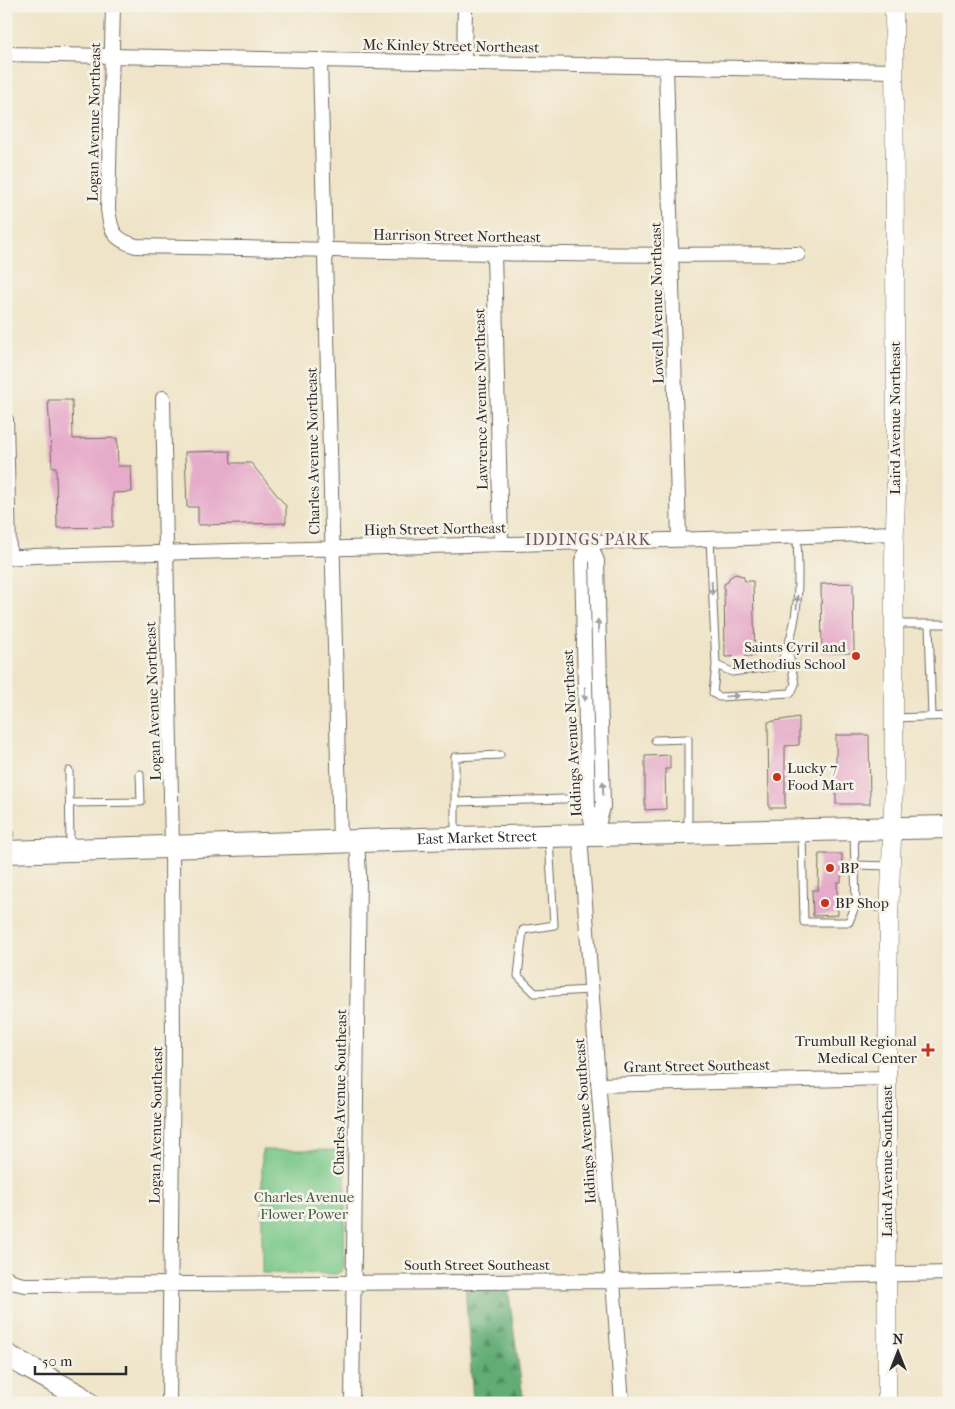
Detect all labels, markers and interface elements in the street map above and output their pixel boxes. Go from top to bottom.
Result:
street label: Mc Kinley Street Northeast [363,35,540,57]
street label: Logan Avenue Northeast [84,42,104,202]
street label: Lowell Avenue Northeast [647,221,667,384]
street label: Harrison Street Northeast [373,226,542,246]
street label: Lawrence Avenue Northeast [470,307,492,490]
street label: Laird Avenue Northeast [886,341,904,495]
street label: Charles Avenue Northeast [303,366,323,535]
street label: High Street Northeast [363,519,507,539]
district label: IDDINGS PARK [525,530,651,549]
one-way arrow [709,580,717,596]
one-way arrow [794,594,802,610]
one-way arrow [594,618,602,634]
street label: Logan Avenue Northeast [141,620,165,781]
place label: Saints Cyril and Methodius School [732,638,847,673]
street label: Iddings Avenue Northeast [559,648,585,817]
marker: Saints Cyril and Methodius School [850,650,862,662]
one-way arrow [581,686,589,702]
one-way arrow [725,692,741,700]
place label: Lucky 7 Food Mart [787,759,855,794]
marker: Lucky 7 Food Mart [771,771,783,783]
one-way arrow [599,780,607,796]
street label: East Market Street [416,827,538,848]
place label: BP [840,859,859,877]
marker: BP [824,862,836,874]
place label: BP Shop [835,894,889,912]
marker: BP Shop [819,897,831,909]
street label: Charles Avenue Southeast [330,1008,350,1175]
place label: Trumbull Regional Medical Center [795,1032,918,1067]
street label: Iddings Avenue Southeast [570,1037,600,1205]
marker: Trumbull Regional Medical Center [921,1043,935,1057]
street label: Logan Avenue Southeast [146,1045,166,1204]
street label: Grant Street Southeast [624,1056,771,1076]
street label: Laird Avenue Southeast [878,1084,896,1237]
park label: Charles Avenue Flower Power [254,1188,355,1223]
street label: South Street Southeast [404,1256,551,1274]
north arrow [872,1326,922,1376]
text: N [893,1331,904,1348]
scale bar [35,1344,126,1376]
text: 50 m [42,1352,73,1370]

